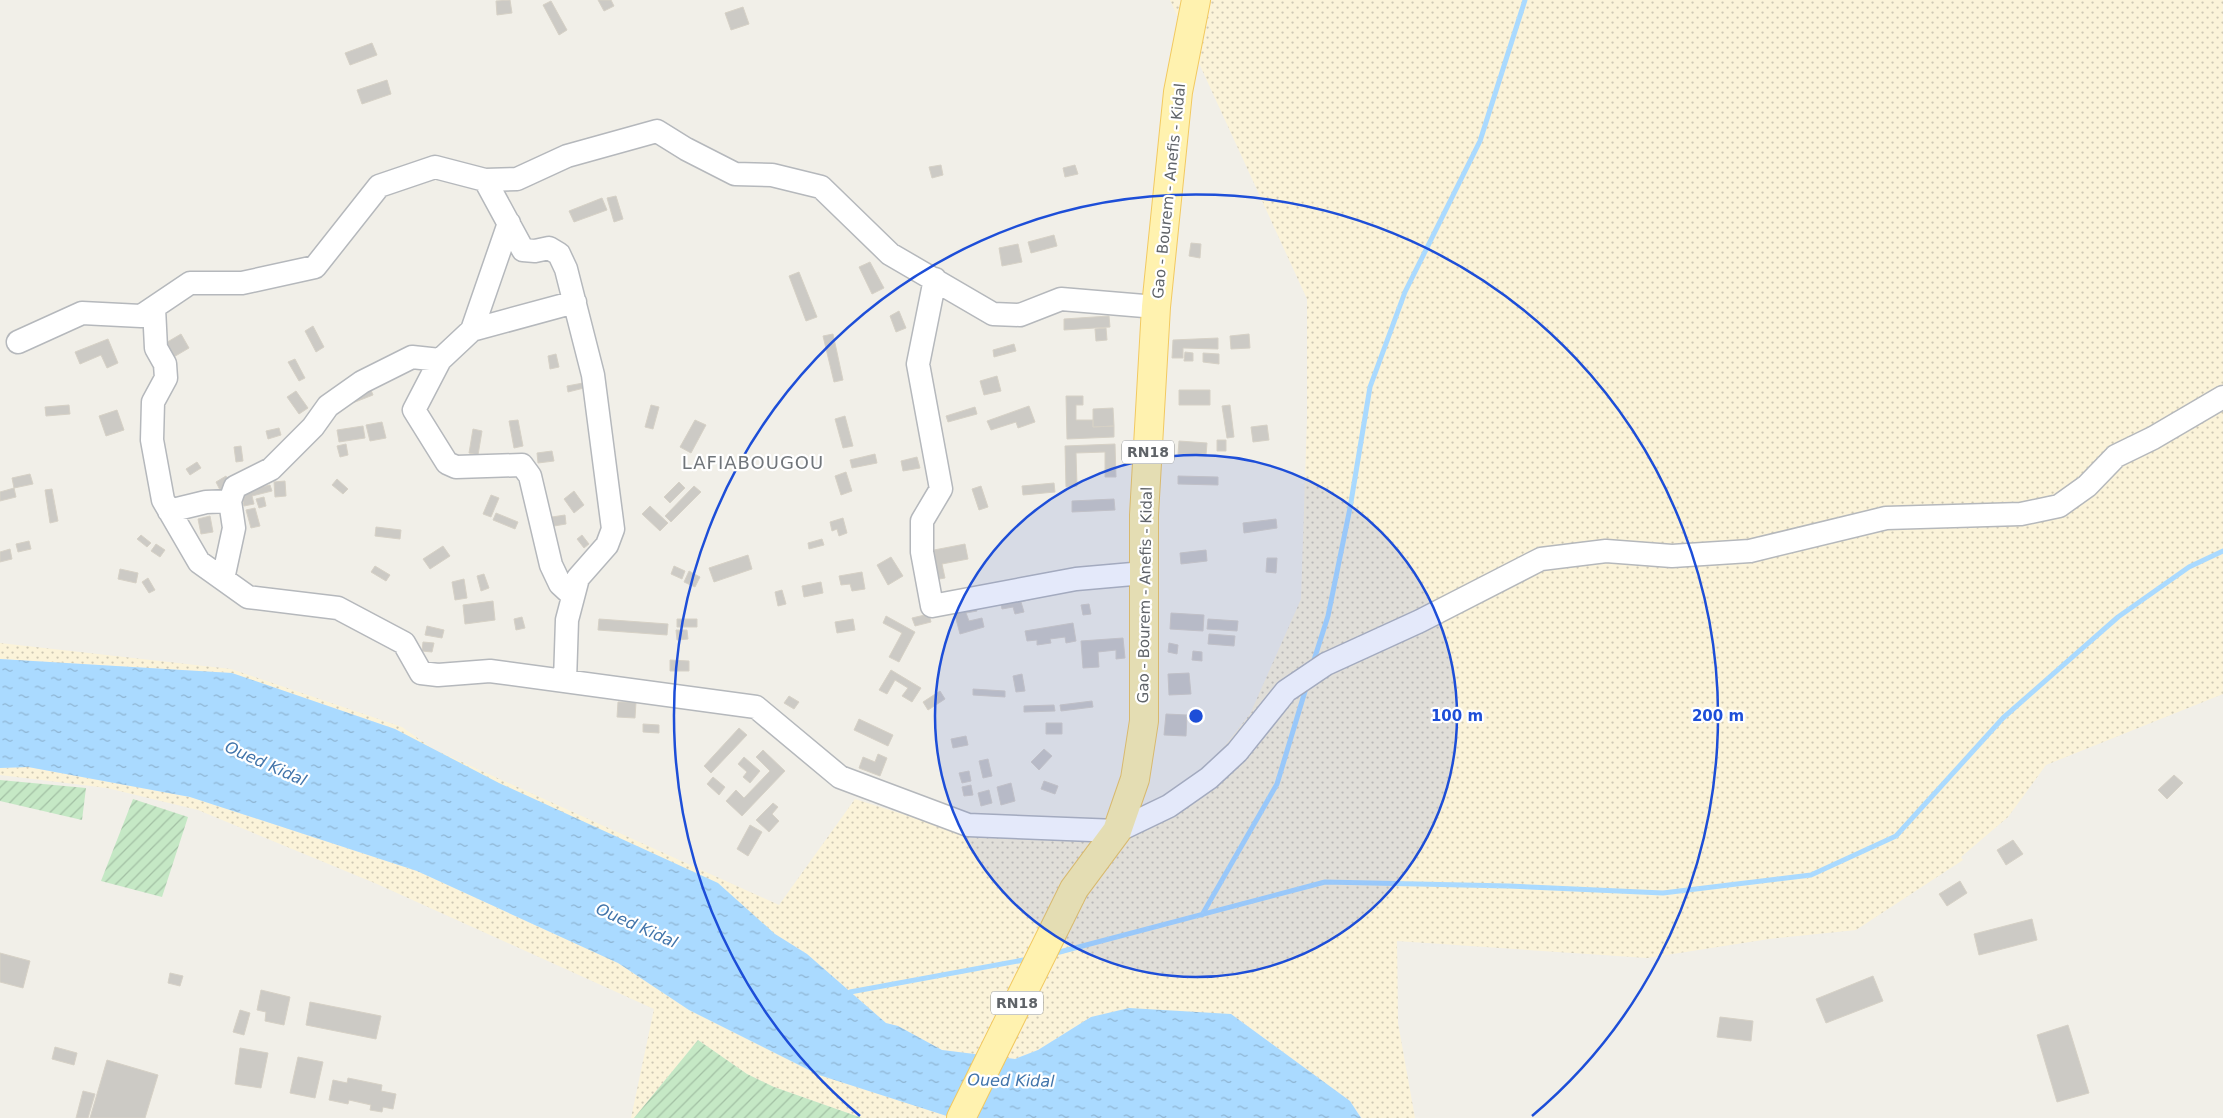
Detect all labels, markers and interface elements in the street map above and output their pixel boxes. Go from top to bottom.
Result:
street label: Gao - Bourem - Anefis - Kidal [1149,82,1189,300]
road number: RN18 [1122,441,1174,464]
district label: LAFIABOUGOU [682,452,824,473]
street label: Gao - Bourem - Anefis - Kidal [1134,487,1156,703]
centre of rings [1187,707,1205,725]
text: 100 m [1431,707,1483,725]
text: 200 m [1692,707,1744,725]
water label: Oued Kidal [222,737,310,790]
water label: Oued Kidal [593,899,681,952]
road number: RN18 [991,991,1043,1014]
water label: Oued Kidal [967,1070,1055,1091]

